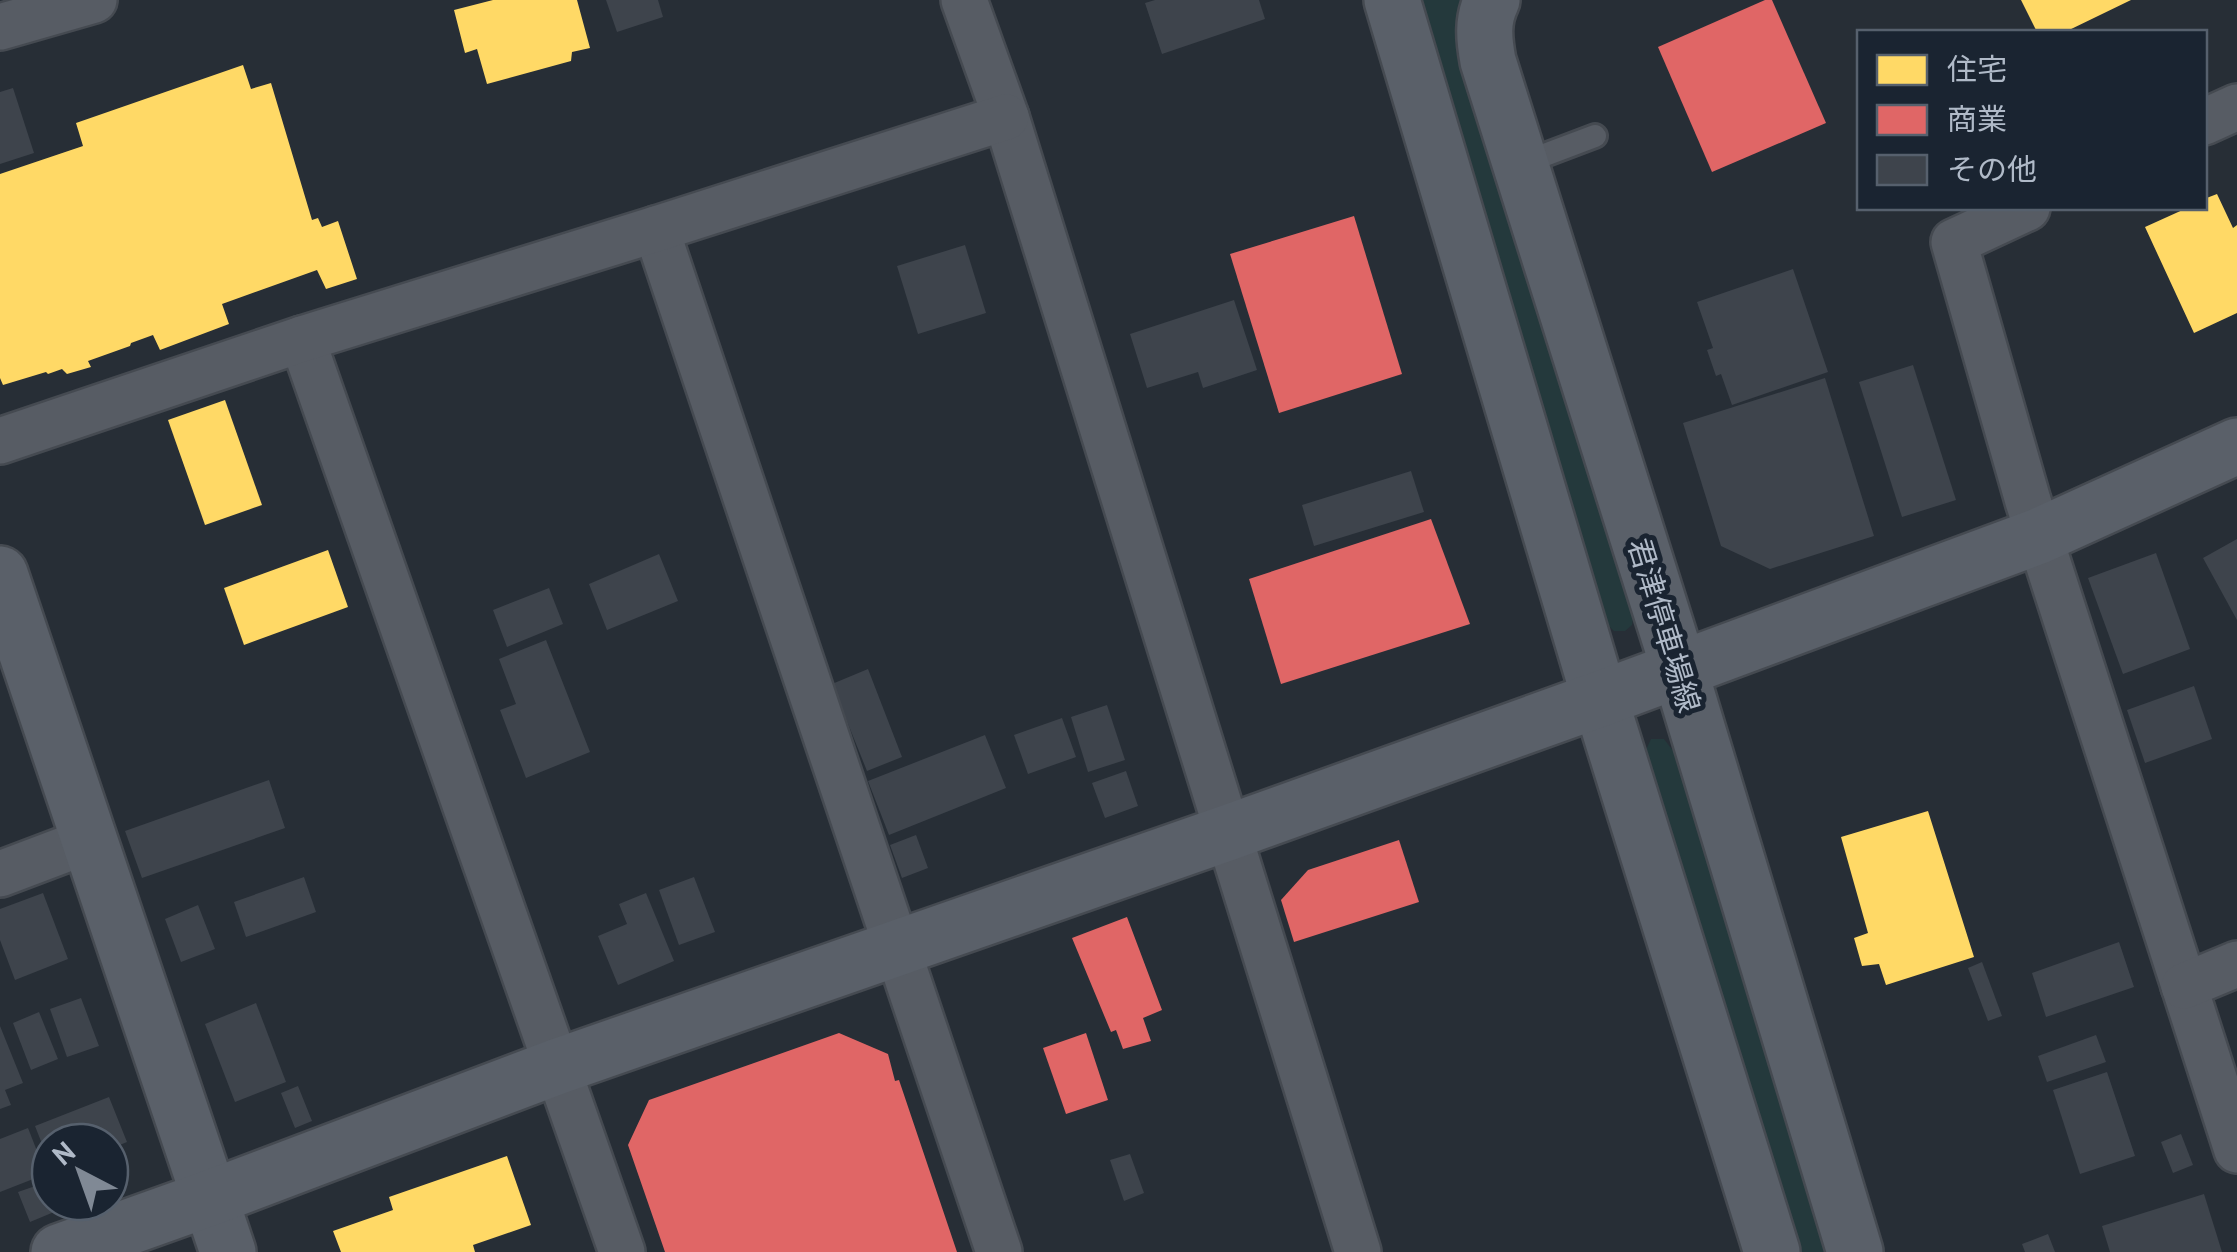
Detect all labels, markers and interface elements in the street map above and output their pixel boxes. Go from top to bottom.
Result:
legend [1857,30,2207,210]
text: 住宅 [1947,49,2007,88]
text: 商業 [1947,99,2007,138]
text: その他 [1947,149,2037,188]
street label: 君津停車場線 [1620,533,1710,717]
north arrow [30,1122,130,1222]
text: N [44,1133,82,1173]

